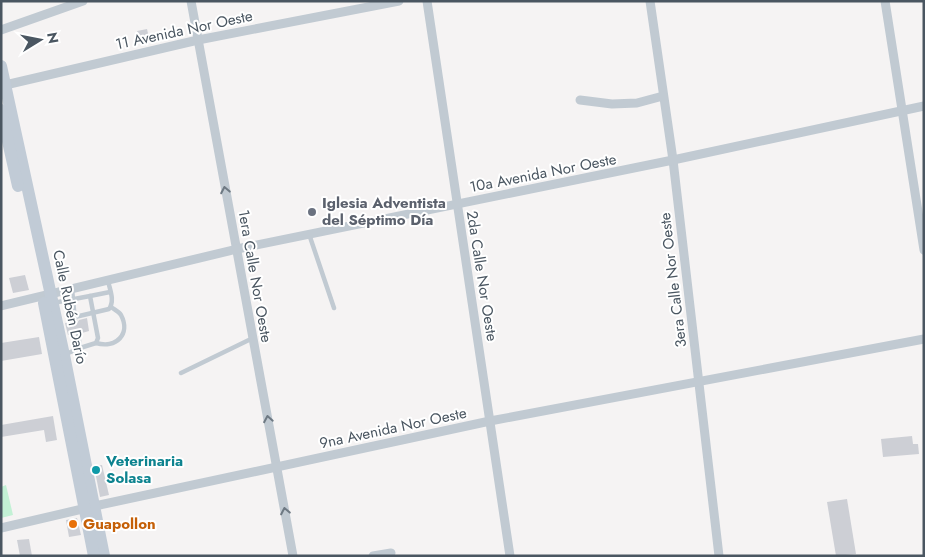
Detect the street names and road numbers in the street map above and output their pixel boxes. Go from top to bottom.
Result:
street label: 11 Avenida Nor Oeste [113,5,255,55]
street label: 10a Avenida Nor Oeste [468,148,619,198]
street label: 1era Calle Nor Oeste [233,208,278,344]
street label: 2da Calle Nor Oeste [461,209,503,343]
street label: 3era Calle Nor Oeste [654,211,692,349]
street label: Calle Rubén Darío [47,248,93,366]
street label: 9na Avenida Nor Oeste [318,402,469,454]

